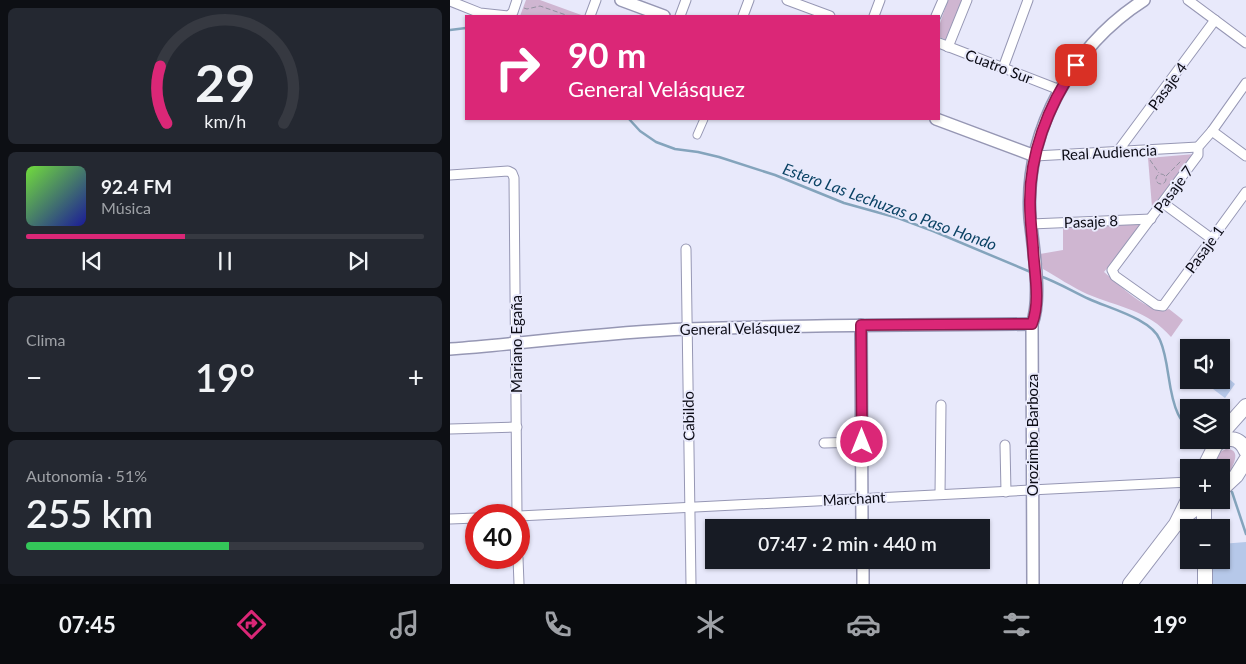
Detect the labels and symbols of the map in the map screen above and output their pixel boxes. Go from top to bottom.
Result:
pin [1055,44,1097,86]
street label: Cuatro Sur [963,45,1036,87]
street label: Pasaje 4 [1144,59,1190,113]
street label: Real Audiencia [1061,141,1157,163]
water label: Estero Las Lechuzas o Paso Hondo [780,158,1000,254]
street label: Pasaje 7 [1149,162,1197,216]
street label: Pasaje 8 [1064,211,1118,231]
street label: Pasaje 1 [1181,222,1227,276]
street label: Mariano Egaña [507,295,525,393]
street label: General Velásquez [680,318,801,338]
street label: Orozimbo Barboza [1023,374,1041,496]
street label: Cabildo [679,391,697,441]
position arrow [835,415,887,467]
street label: Marchant [822,487,887,509]
speed limit sign: 40 [465,504,530,569]

